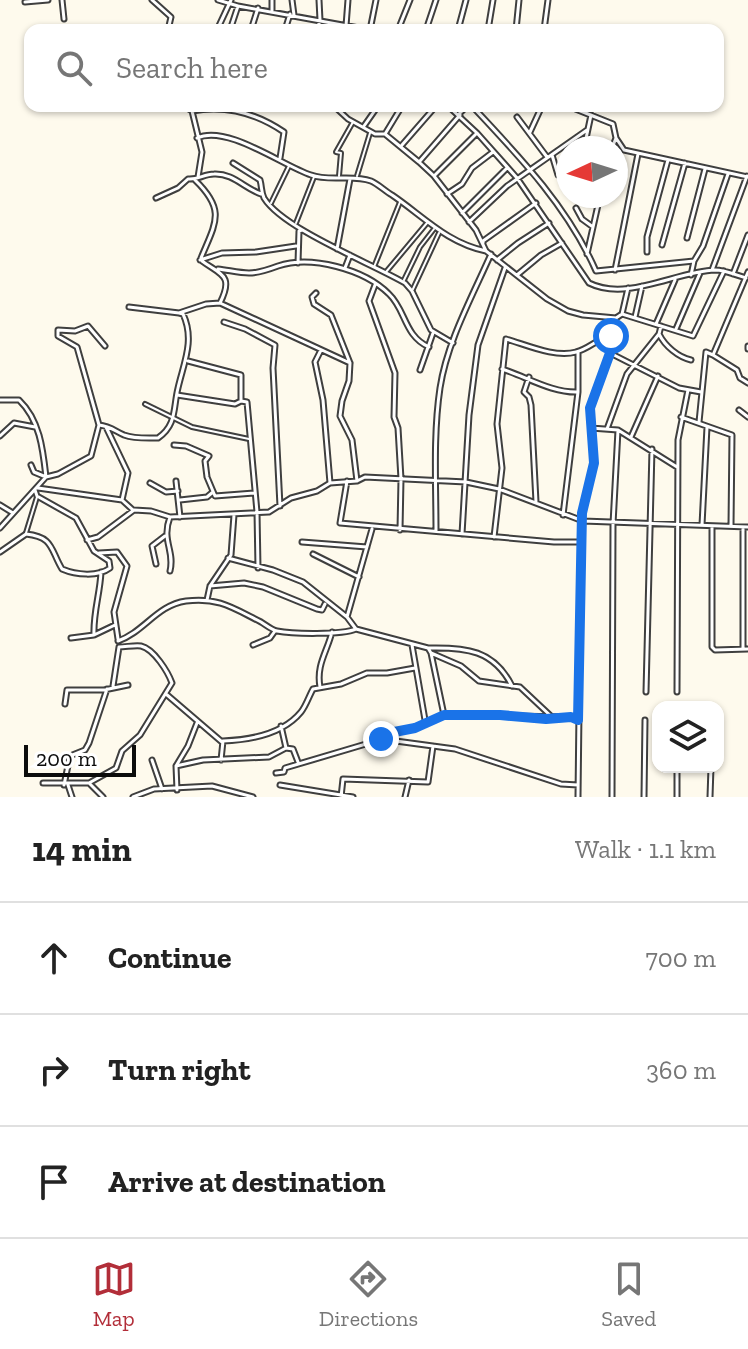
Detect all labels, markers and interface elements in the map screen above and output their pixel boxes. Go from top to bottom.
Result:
search box [24,24,724,112]
icon: search [52,46,96,90]
text: Search here [116,50,268,86]
north arrow [556,136,628,208]
route start [593,318,629,354]
map controls [652,701,724,773]
button: layers [652,701,724,773]
route end [363,721,399,757]
scale bar [24,741,136,777]
text: 200 m [36,745,97,772]
text: 14 min [32,829,132,870]
text: Walk · 1.1 km [575,833,716,865]
icon: ahead [32,936,76,980]
text: Continue [108,940,232,976]
text: 700 m [645,942,716,974]
icon: right [32,1048,76,1092]
text: Turn right [108,1052,250,1088]
text: 360 m [646,1054,716,1086]
icon: arrive [32,1160,76,1204]
text: Arrive at destination [108,1164,385,1200]
tab: Map [92,1257,136,1332]
tab: Directions [319,1257,418,1332]
tab: Saved [601,1257,656,1332]

